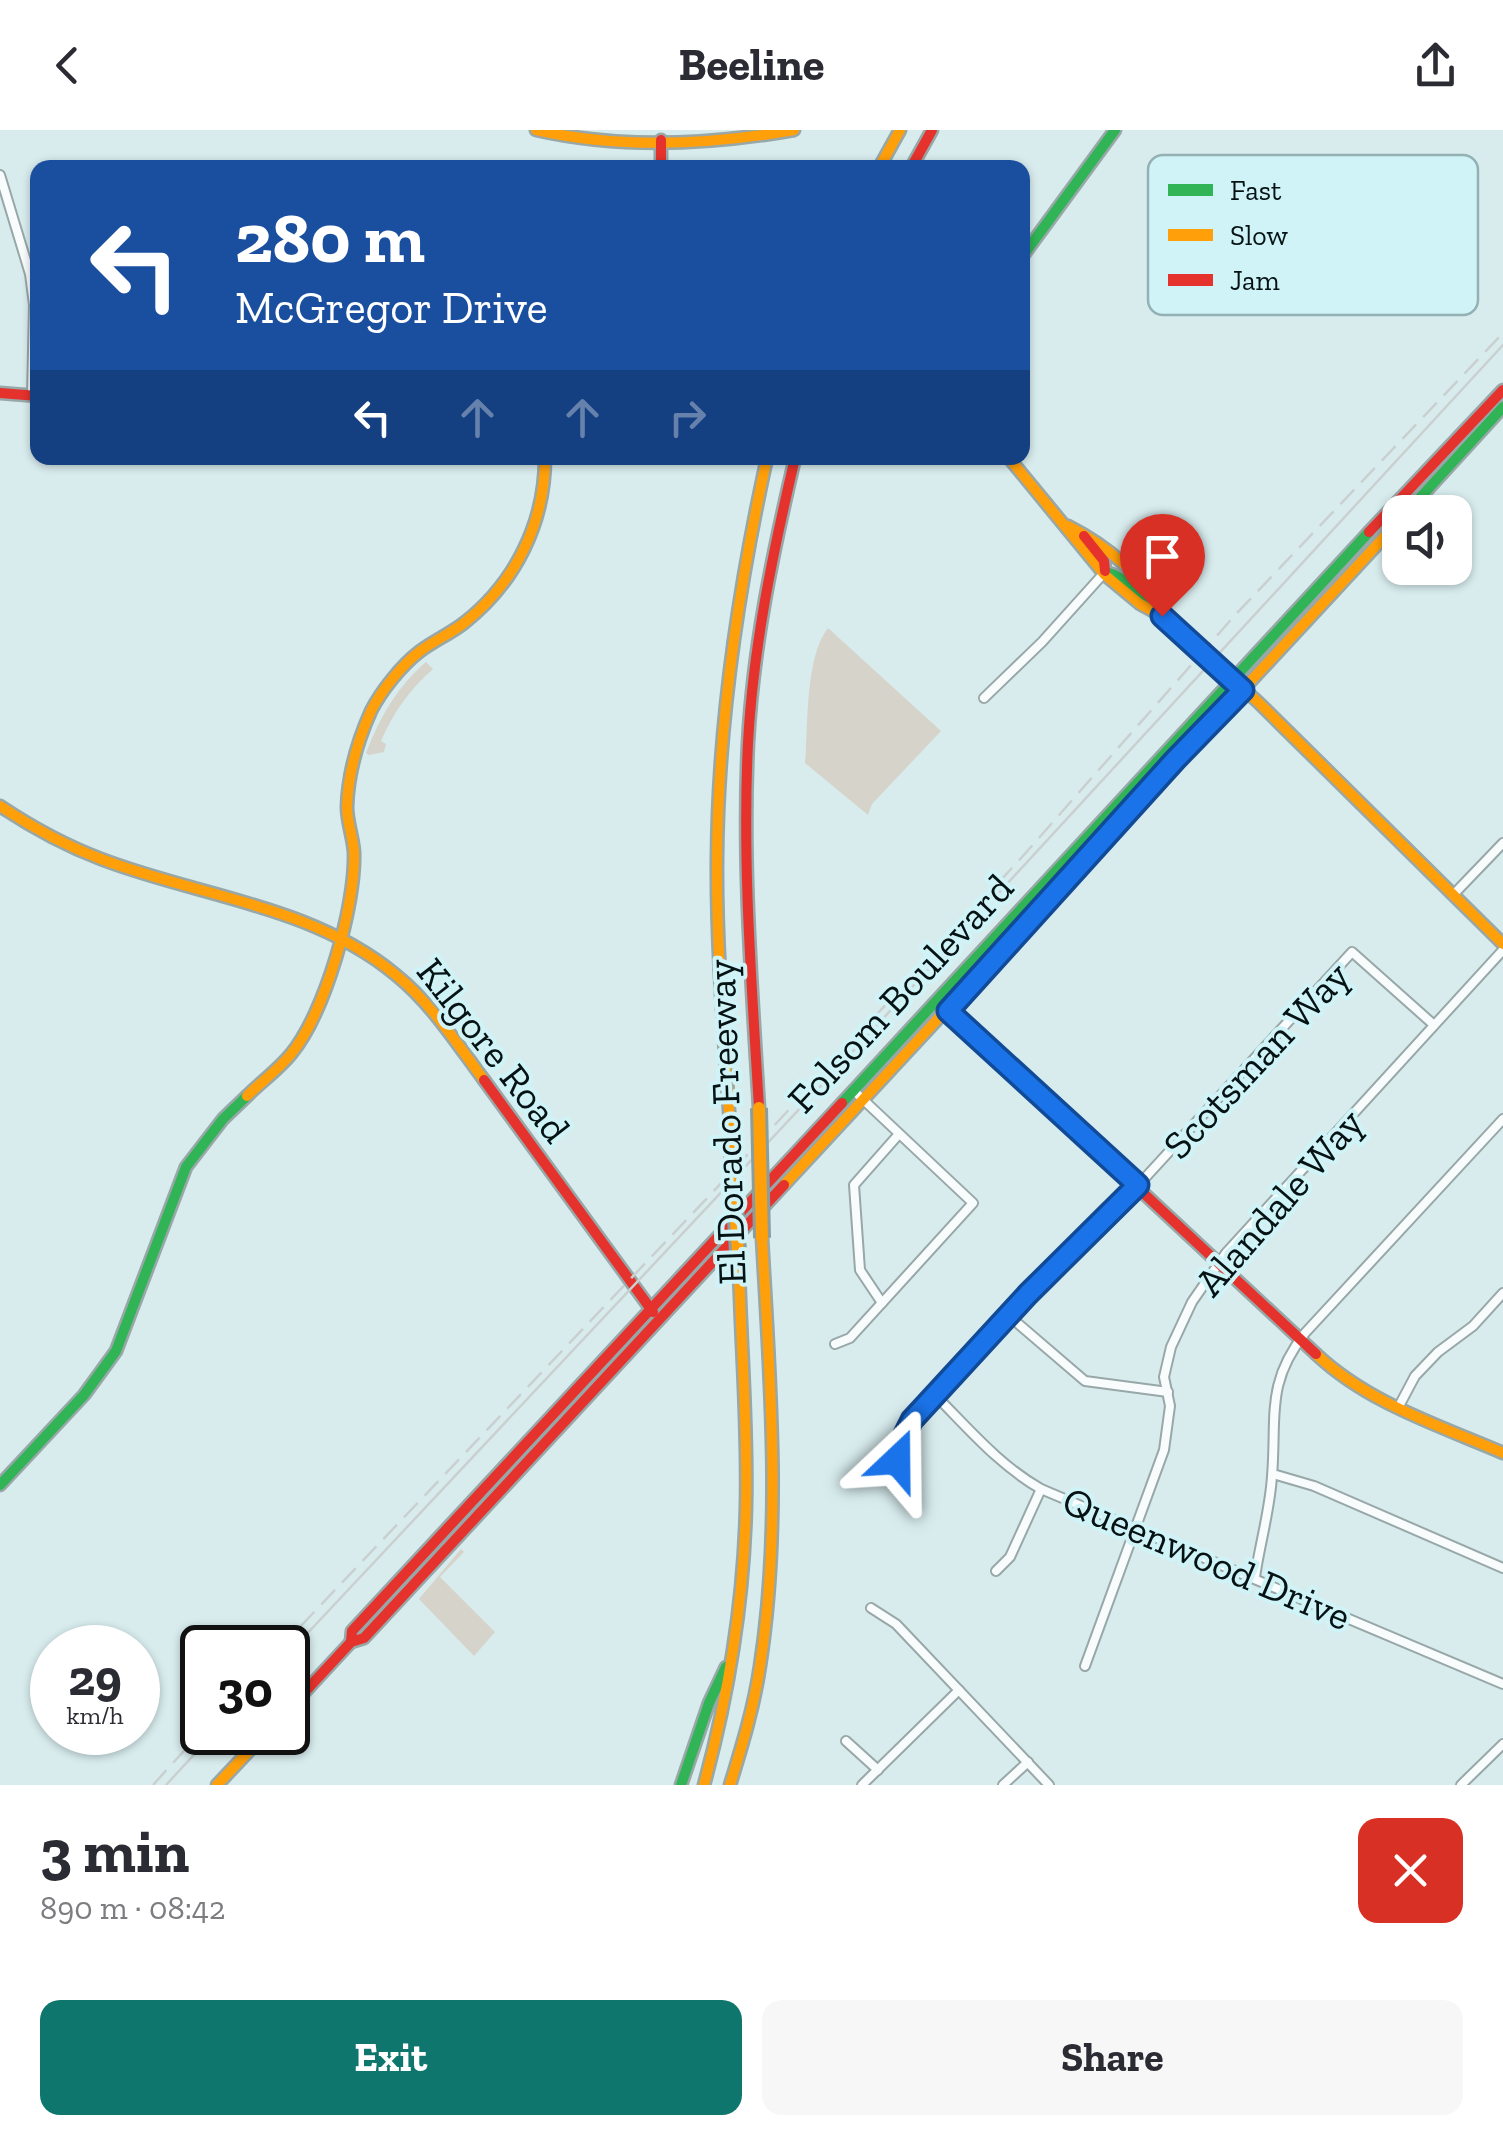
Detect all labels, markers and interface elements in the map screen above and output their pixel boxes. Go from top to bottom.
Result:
icon: back [40,38,95,93]
text: Beeline [678,38,825,92]
icon: share [1408,38,1463,93]
legend [1148,155,1478,315]
text: Fast [1230,174,1282,207]
text: 280 m [235,196,425,280]
icon: left [70,200,200,330]
text: Slow [1230,219,1288,252]
text: Jam [1230,264,1280,297]
text: McGregor Drive [235,281,548,335]
icon: left [345,390,400,445]
icon: ahead [450,390,505,445]
icon: ahead [555,390,610,445]
icon: right [660,390,715,445]
map controls [1382,495,1472,585]
button: sound [1382,495,1472,585]
pin [1120,514,1205,617]
icon: arrive [1135,529,1190,584]
street label: Folsom Boulevard [777,864,1023,1122]
street label: Kilgore Road [407,948,581,1152]
street label: Scotsman Way [1153,951,1360,1168]
street label: El Dorado Freeway [696,958,756,1286]
street label: Alandale Way [1185,1098,1374,1305]
position arrow [845,1408,949,1512]
street label: Queenwood Drive [1056,1476,1358,1640]
speed limit sign: 30 [180,1625,310,1755]
text: 29 [68,1648,122,1708]
text: km/h [66,1700,124,1730]
text: 3 min [40,1815,189,1887]
button: close [1358,1818,1463,1923]
text: 890 m · 08:42 [40,1889,226,1927]
button: Exit [40,2000,742,2115]
button: Share [762,2000,1463,2115]

